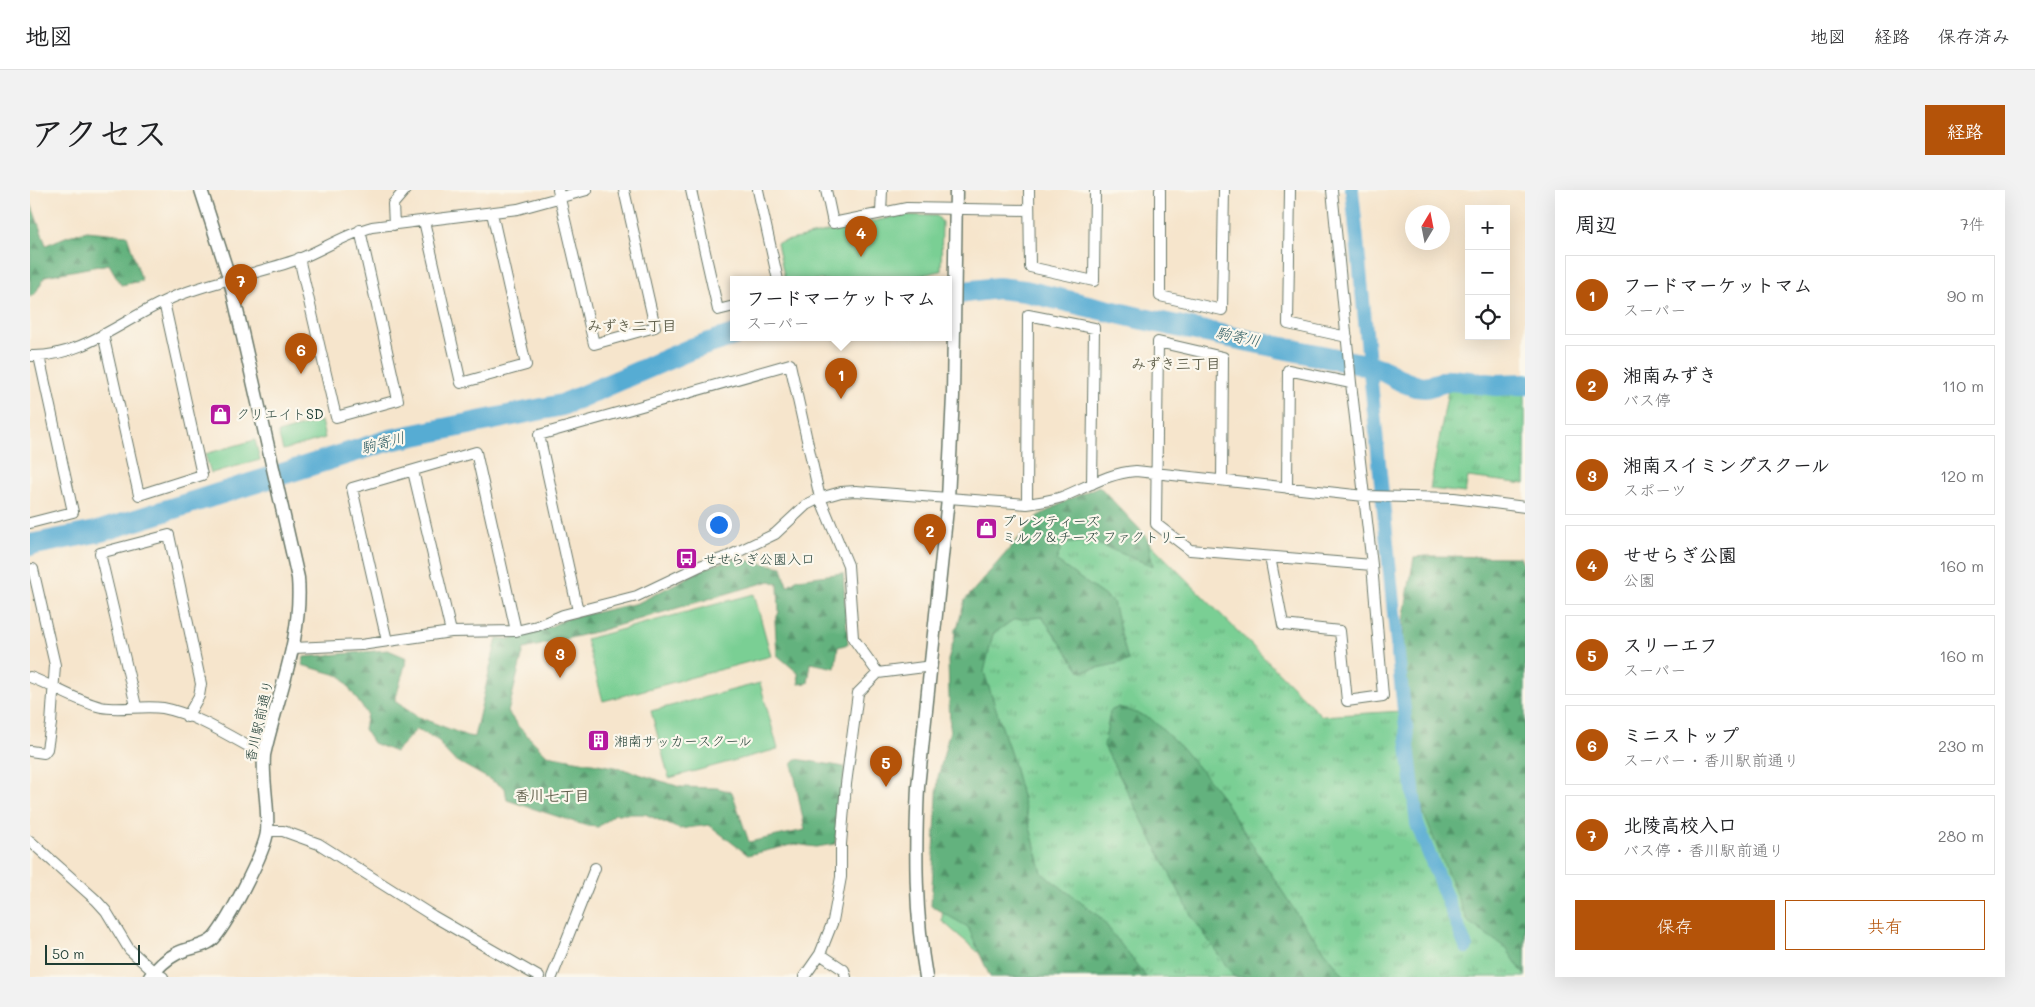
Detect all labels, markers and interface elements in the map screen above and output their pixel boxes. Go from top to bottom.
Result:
text: 地図 [25,20,73,51]
text: 地図 [1810,24,1846,48]
text: 経路 [1874,24,1910,48]
text: 保存済み [1938,24,2010,48]
button: 経路 [1925,105,2005,155]
text: アクセス [30,109,168,155]
north arrow [1405,205,1450,250]
map controls [1465,205,1510,340]
button: + [1465,205,1510,250]
text: 周辺 [1575,210,1617,237]
text: 7件 [1960,213,1985,234]
pin: 4 [845,216,877,257]
button: − [1465,250,1510,295]
pin: 7 [225,264,257,305]
text: フードマーケットマム [1623,272,1813,297]
popup [730,276,952,341]
text: フードマーケットマム [746,285,936,310]
text: 1 [1588,285,1596,306]
text: 90 m [1947,285,1984,306]
button: locate [1465,295,1510,340]
text: スーパー [1623,299,1686,320]
text: スーパー [746,312,810,333]
district label: みずき二丁目 [587,315,677,335]
water label: 駒寄川 [1214,322,1262,350]
pin: 6 [285,333,317,374]
district label: みずき三丁目 [1131,353,1221,373]
pin: 1 [825,358,857,399]
text: 湘南みずき [1623,362,1718,387]
text: 2 [1588,375,1596,396]
text: 110 m [1942,375,1984,396]
text: バス停 [1623,389,1671,410]
shop icon: クリエイトSD [208,402,232,426]
place label: クリエイトSD [236,404,324,423]
water label: 駒寄川 [358,427,407,458]
text: 湘南スイミングスクール [1623,452,1830,477]
text: 3 [1587,465,1597,486]
text: 120 m [1940,465,1984,486]
text: スポーツ [1623,479,1687,500]
place label: プレンティーズ ミルク＆チーズ ファクトリー [1002,511,1187,546]
your location [706,512,732,538]
pin: 2 [914,514,946,555]
shop icon: プレンティーズ ミルク＆チーズ ファクトリー [974,517,998,541]
text: せせらぎ公園 [1623,542,1737,567]
bus stop icon: せせらぎ公園入口 [675,547,699,571]
place label: せせらぎ公園入口 [703,549,815,568]
text: 4 [1587,555,1597,576]
text: 160 m [1939,555,1984,576]
text: 公園 [1623,569,1655,590]
text: スリーエフ [1623,632,1718,657]
pin: 3 [544,637,576,678]
text: 5 [1587,645,1597,666]
text: 160 m [1939,645,1984,666]
text: スーパー [1623,659,1686,680]
street label: 香川駅前通り [240,678,277,764]
text: ミニストップ [1623,722,1739,747]
building icon: 湘南サッカースクール [586,729,610,753]
place label: 湘南サッカースクール [614,731,752,750]
text: 6 [1587,735,1597,756]
text: 230 m [1938,735,1984,756]
pin: 5 [870,746,902,787]
text: スーパー · 香川駅前通り [1623,749,1800,770]
district label: 香川七丁目 [514,785,590,805]
text: 北陵高校入口 [1623,812,1737,837]
text: 7 [1588,825,1596,846]
text: 280 m [1938,825,1984,846]
text: バス停 · 香川駅前通り [1623,839,1784,860]
button: 保存 [1575,900,1775,950]
button: 共有 [1785,900,1985,950]
scale bar [45,942,140,965]
text: 50 m [52,944,84,963]

